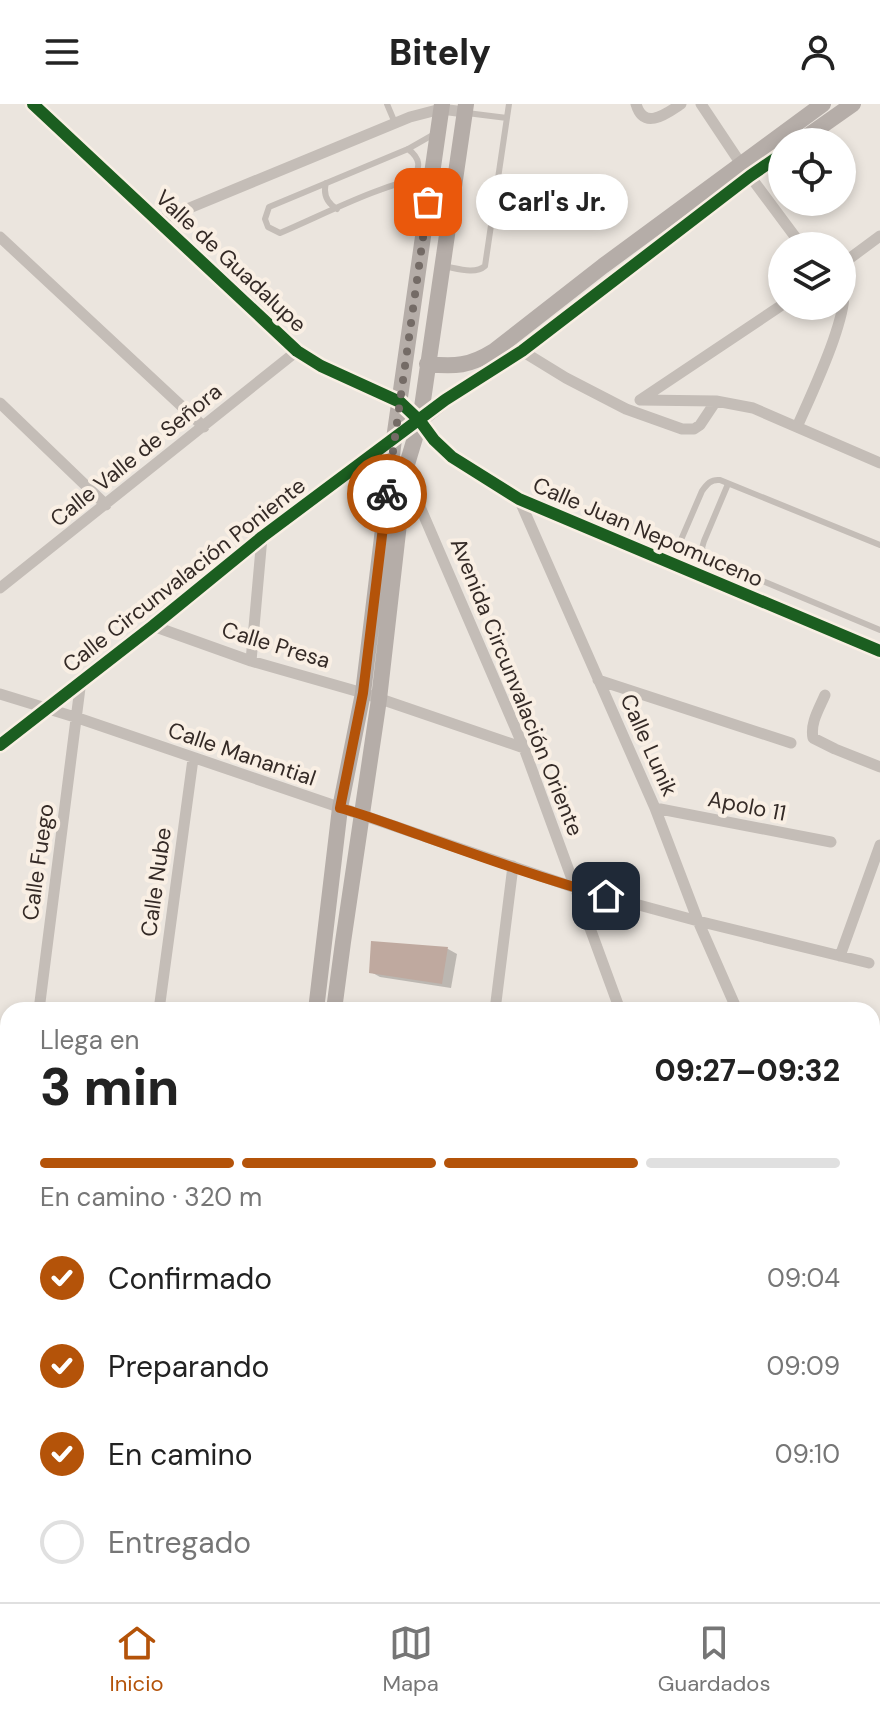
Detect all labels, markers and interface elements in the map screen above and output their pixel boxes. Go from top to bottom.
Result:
text: Bitely [389,29,491,76]
icon: menu [40,30,84,74]
icon: person [796,30,840,74]
map controls [768,128,856,320]
button: locate [768,128,856,216]
pin [394,168,462,236]
callout: Carl's Jr. [476,174,628,230]
icon: bag [406,180,450,224]
street label: Valle de Guadalupe [149,183,313,339]
text: Carl's Jr. [498,185,606,219]
button: layers [768,232,856,320]
street label: Calle Valle de Señora [44,377,228,533]
courier [347,454,427,534]
street label: Calle Juan Nepomuceno [528,470,768,594]
street label: Calle Circunvalación Poniente [57,471,311,679]
icon: bike [365,472,409,516]
street label: Avenida Circunvalación Oriente [444,534,590,840]
street label: Calle Presa [218,615,334,675]
street label: Calle Lunik [614,689,684,801]
street label: Calle Manantial [164,715,320,793]
street label: Apolo 11 [705,784,789,828]
street label: Calle Fuego [15,802,61,922]
street label: Calle Nube [134,826,178,938]
pin [572,862,640,930]
icon: home [584,874,628,918]
text: Llega en [40,1023,139,1057]
text: 09:27–09:32 [655,1051,840,1090]
text: 3 min [40,1053,179,1121]
text: En camino · 320 m [40,1180,262,1214]
icon: check [40,1256,84,1300]
text: Confirmado [108,1259,272,1298]
text: 09:04 [767,1261,840,1295]
icon: check [40,1344,84,1388]
text: Preparando [108,1347,269,1386]
text: 09:09 [767,1349,840,1383]
icon: check [40,1432,84,1476]
text: En camino [108,1435,253,1474]
text: 09:10 [775,1437,840,1471]
text: Entregado [108,1523,251,1562]
tab: Inicio [110,1621,164,1698]
tab: Mapa [383,1621,439,1698]
tab: Guardados [658,1621,770,1698]

